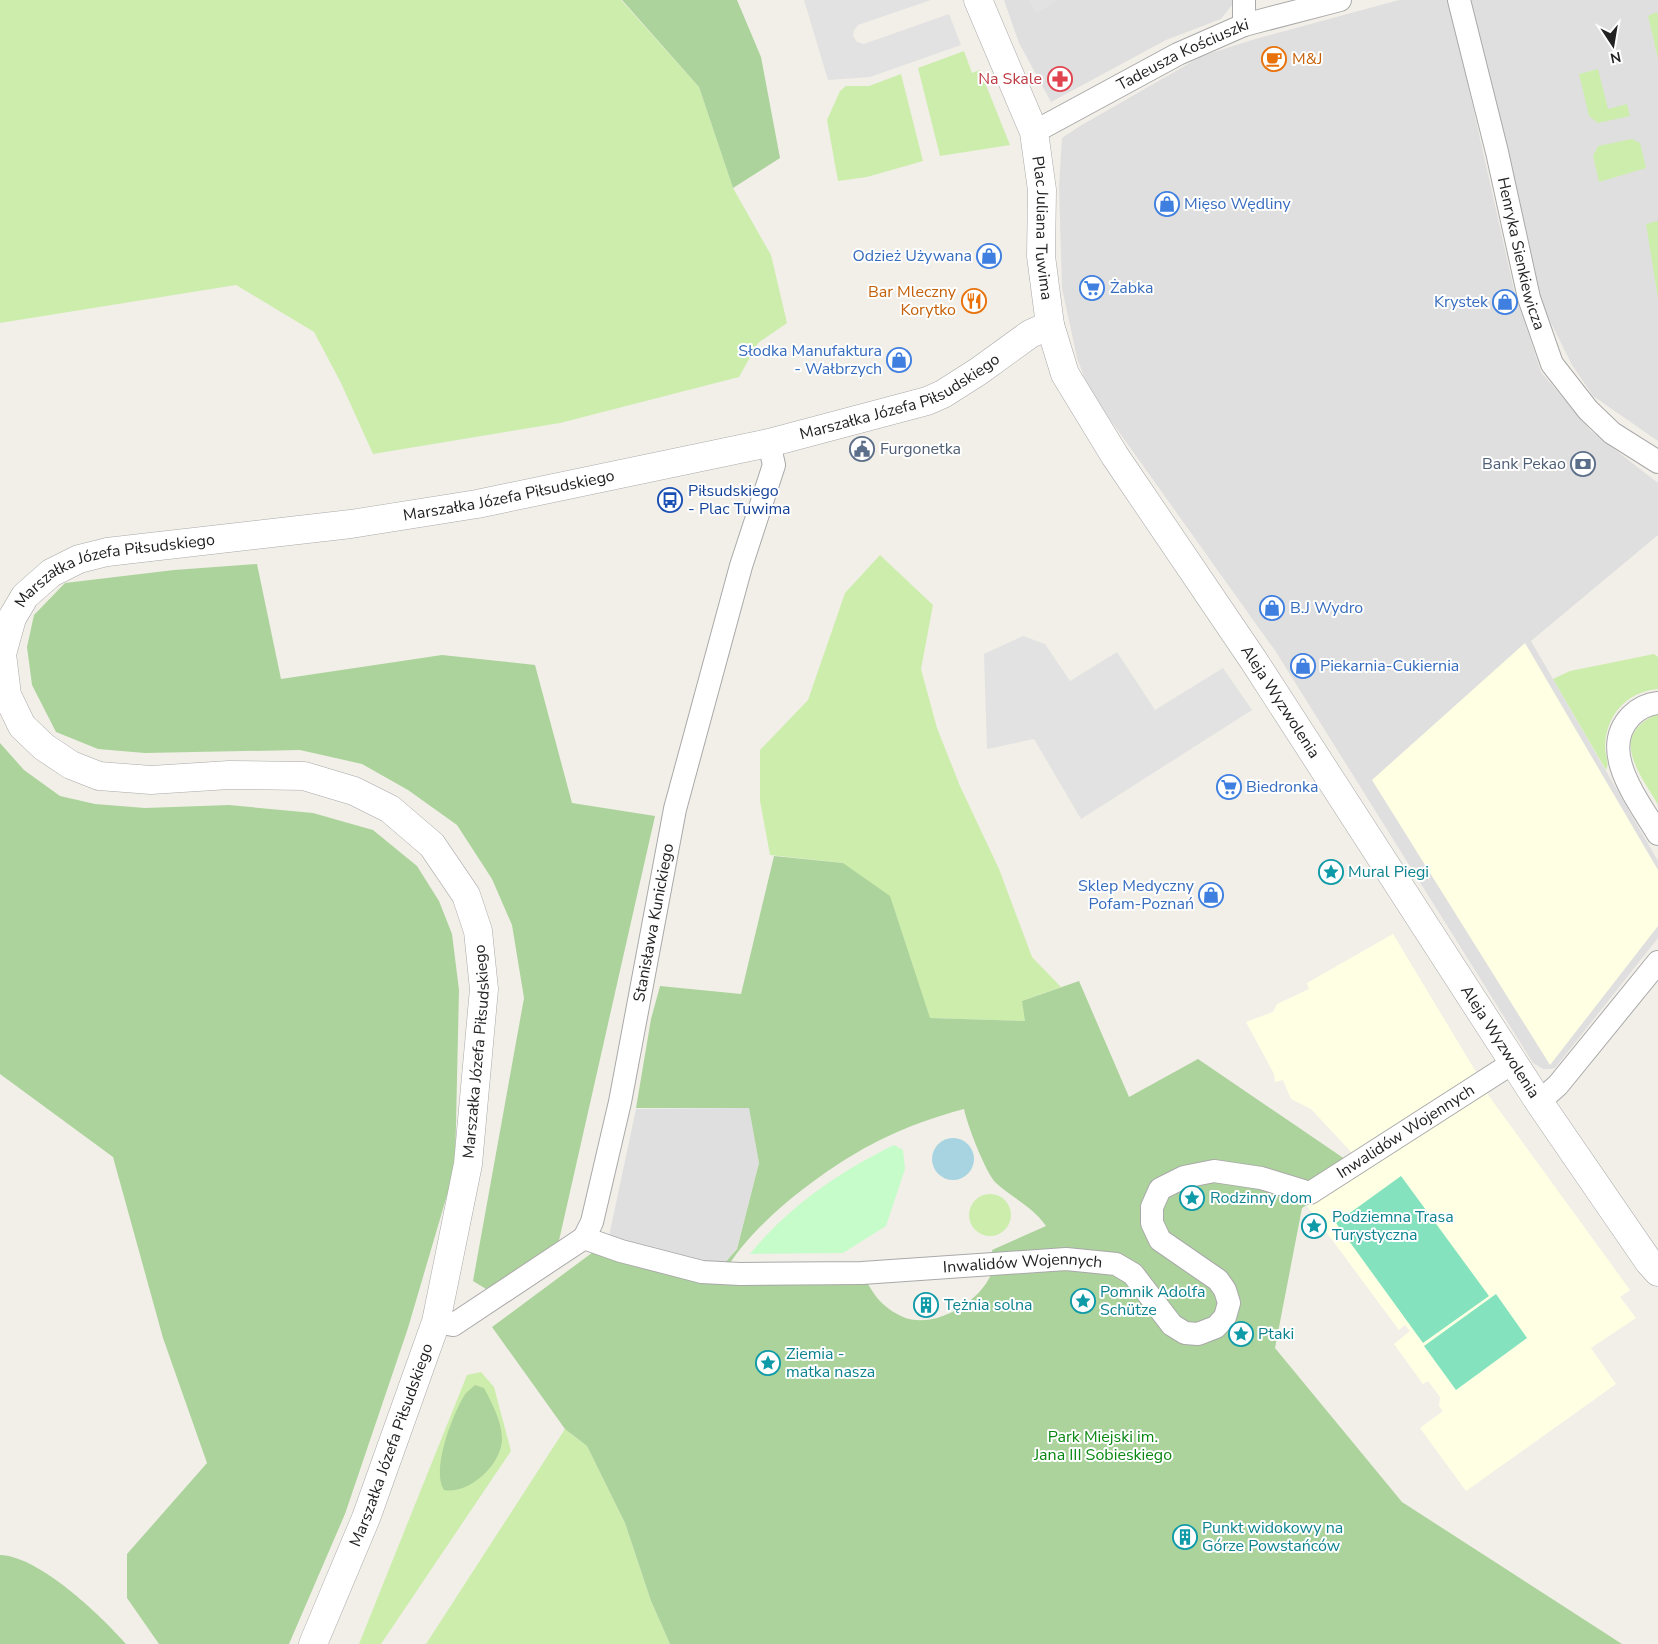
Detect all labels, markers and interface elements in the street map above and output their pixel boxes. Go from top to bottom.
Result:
street label: Tadeusza Kościuszki [1113,13,1251,96]
north arrow [1588,20,1638,70]
cafe icon: M&J [1261,46,1287,72]
text: N [1608,47,1623,68]
place label: M&J [1292,48,1322,70]
pharmacy icon: Na Skale [1047,66,1073,92]
place label: Na Skale [978,68,1042,90]
street label: Plac Juliana Tuwima [1026,155,1058,301]
street label: Henryka Sienkiewicza [1492,175,1550,333]
shop icon: Mięso Wędliny [1154,191,1180,217]
place label: Mięso Wędliny [1184,193,1292,215]
shop icon: Odzież Używana [976,243,1002,269]
place label: Odzież Używana [852,245,972,267]
supermarket icon: Żabka [1079,275,1105,301]
place label: Żabka [1110,277,1153,299]
place label: Bar Mleczny Korytko [868,281,957,321]
restaurant icon: Bar Mleczny Korytko [961,288,987,314]
shop icon: Krystek [1492,289,1518,315]
place label: Krystek [1434,291,1489,313]
place label: Słodka Manufaktura - Wałbrzych [738,340,882,380]
shop icon: Słodka Manufaktura - Wałbrzych [886,347,912,373]
street label: Marszałka Józefa Piłsudskiego [797,348,1004,445]
public building icon: Furgonetka [849,436,875,462]
place label: Furgonetka [880,438,961,460]
bank icon: Bank Pekao [1570,451,1596,477]
place label: Bank Pekao [1482,453,1566,475]
street label: Marszałka Józefa Piłsudskiego [402,465,617,527]
place label: Piłsudskiego - Plac Tuwima [688,480,791,520]
bus stop icon: Piłsudskiego - Plac Tuwima [657,487,683,513]
street label: Marszałka Józefa Piłsudskiego [10,529,216,612]
shop icon: B.J Wydro [1259,595,1285,621]
place label: B.J Wydro [1290,597,1363,619]
street label: Aleja Wyzwolenia [1235,641,1325,763]
shop icon: Piekarnia-Cukiernia [1290,653,1316,679]
place label: Piekarnia-Cukiernia [1320,655,1459,677]
supermarket icon: Biedronka [1216,774,1242,800]
place label: Biedronka [1246,776,1318,798]
street label: Stanisława Kunickiego [628,841,679,1004]
place icon: Mural Piegi [1318,859,1344,885]
place label: Mural Piegi [1348,861,1429,883]
place label: Sklep Medyczny Pofam-Poznań [1078,875,1195,915]
shop icon: Sklep Medyczny Pofam-Poznań [1198,882,1224,908]
street label: Marszałka Józefa Piłsudskiego [458,943,495,1160]
street label: Aleja Wyzwolenia [1455,981,1545,1103]
street label: Inwalidów Wojennych [1333,1079,1479,1184]
place icon: Rodzinny dom [1179,1185,1205,1211]
place label: Rodzinny dom [1210,1187,1312,1209]
place label: Podziemna Trasa Turystyczna [1332,1206,1454,1246]
place icon: Podziemna Trasa Turystyczna [1301,1213,1327,1239]
street label: Inwalidów Wojennych [942,1248,1103,1278]
place label: Pomnik Adolfa Schütze [1100,1281,1205,1321]
place icon: Pomnik Adolfa Schütze [1070,1288,1096,1314]
building icon: Tężnia solna [913,1292,939,1318]
place label: Tężnia solna [944,1294,1033,1316]
place icon: Ptaki [1228,1321,1254,1347]
place label: Ptaki [1258,1323,1294,1345]
street label: Marszałka Józefa Piłsudskiego [344,1340,439,1550]
place label: Ziemia - matka nasza [786,1343,875,1383]
place icon: Ziemia - matka nasza [755,1350,781,1376]
park label: Park Miejski im. Jana III Sobieskiego [1033,1426,1172,1466]
place label: Punkt widokowy na Górze Powstańców [1202,1517,1343,1557]
building icon: Punkt widokowy na Górze Powstańców [1172,1524,1198,1550]

